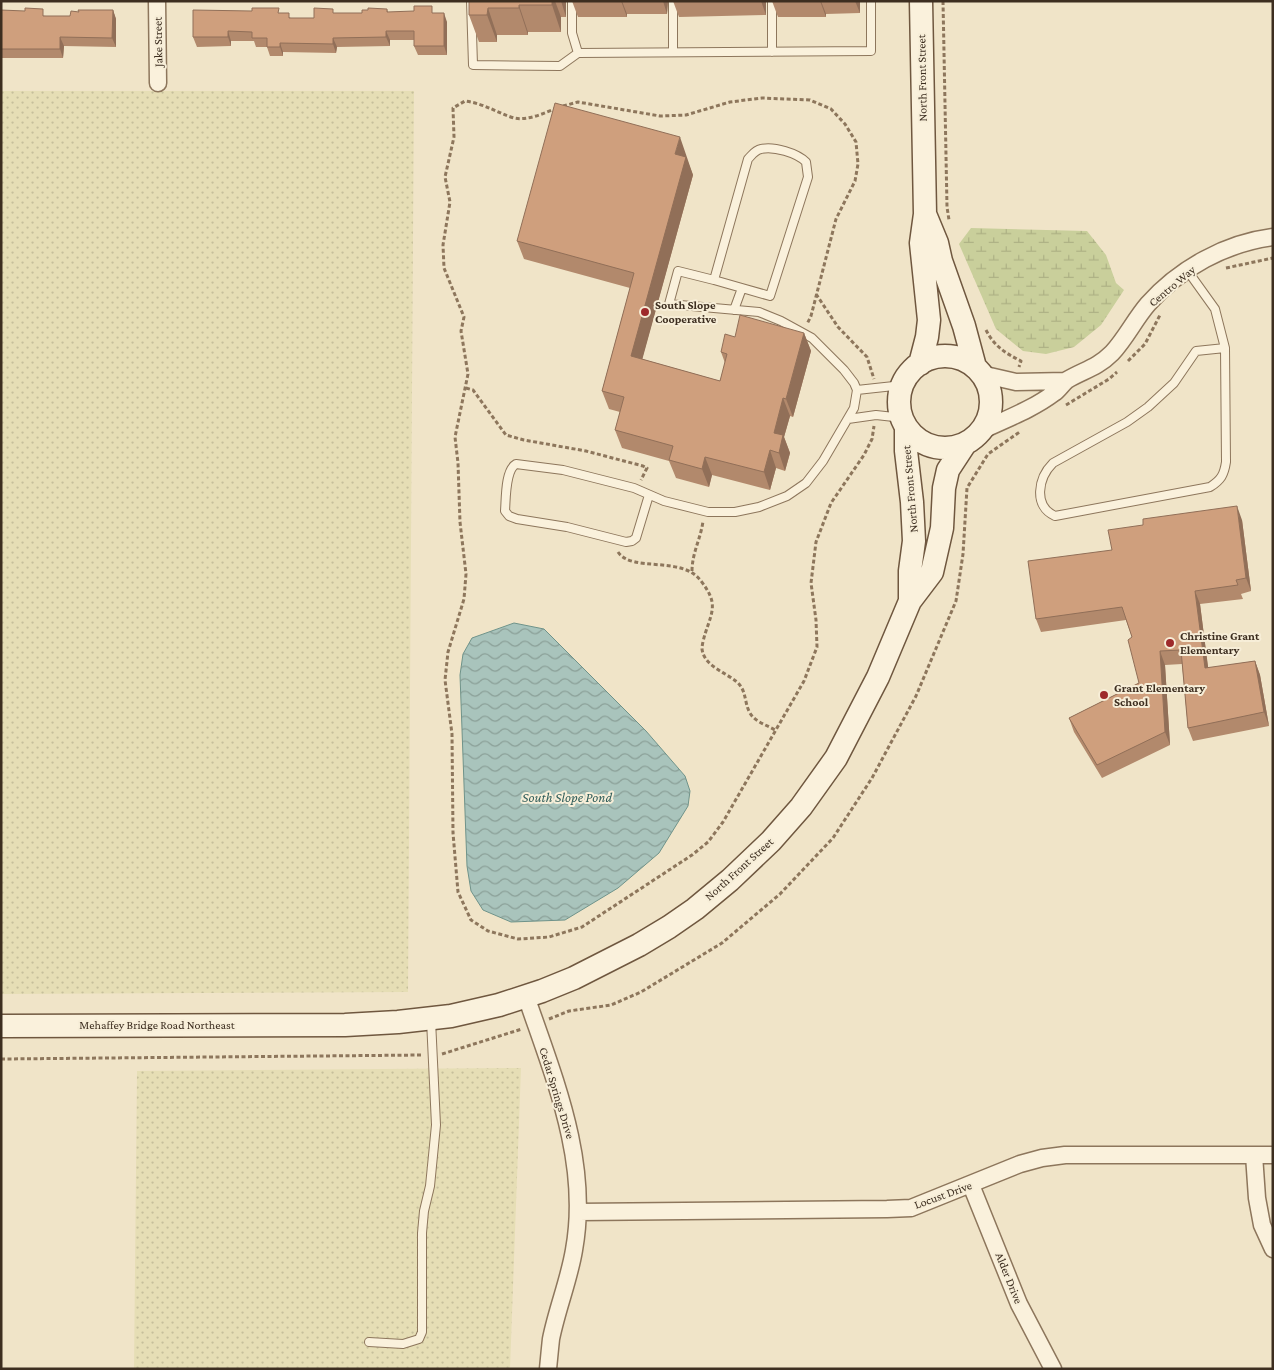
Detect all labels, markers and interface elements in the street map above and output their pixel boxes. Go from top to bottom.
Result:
street label: Jake Street [151,16,165,68]
street label: North Front Street [914,33,930,122]
street label: Centro Way [1146,262,1198,310]
place label: South Slope Cooperative [655,298,717,326]
marker: South Slope Cooperative [639,306,651,318]
street label: North Front Street [899,444,921,533]
place label: Christine Grant Elementary [1180,629,1260,657]
marker: Christine Grant Elementary [1164,637,1176,649]
place label: Grant Elementary School [1114,681,1205,709]
marker: Grant Elementary School [1098,689,1110,701]
water label: South Slope Pond [522,789,612,805]
street label: North Front Street [702,834,777,903]
street label: Mehaffey Bridge Road Northeast [79,1018,236,1032]
street label: Cedar Springs Drive [536,1045,578,1141]
street label: Locust Drive [912,1178,974,1212]
street label: Alder Drive [992,1250,1026,1306]

